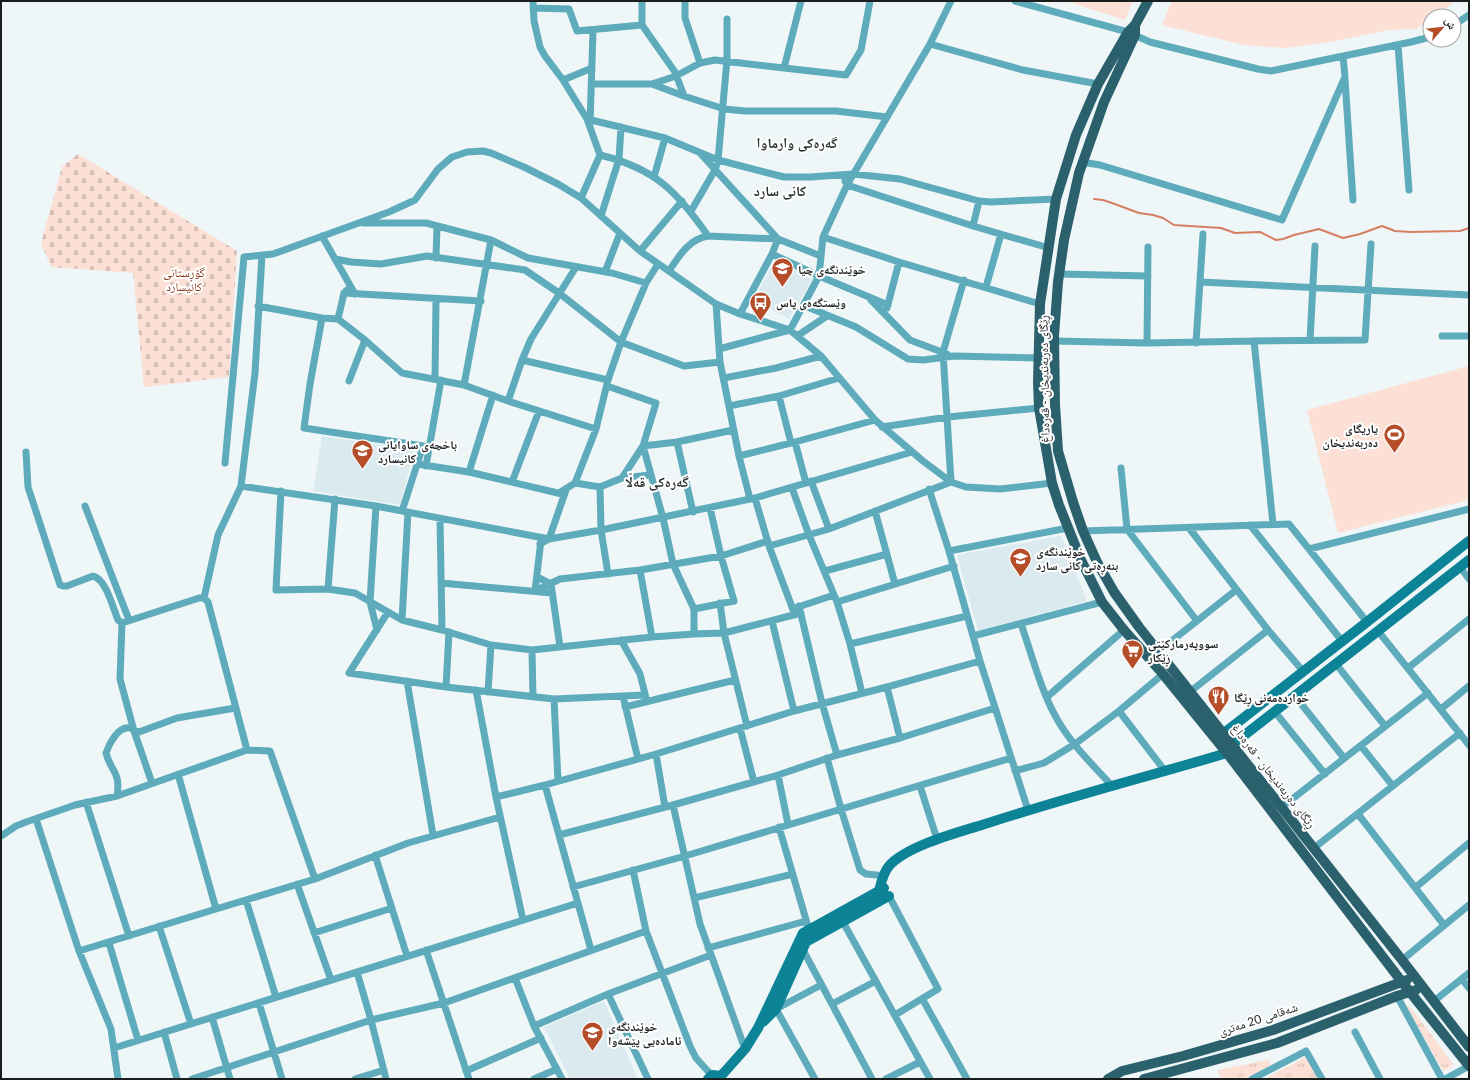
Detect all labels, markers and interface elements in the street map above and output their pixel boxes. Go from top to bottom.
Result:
north arrow [1422,8,1462,48]
text: ش [1441,15,1460,33]
district label: گەرەکی وارماوا [756,134,838,152]
district label: کانی سارد [754,182,806,200]
school or university icon: خوێندنگەی چیا [770,256,796,289]
place label: خوێندنگەی چیا [798,262,866,278]
park label: گۆڕستانی کانیسارد [163,265,205,294]
bus stop icon: وێستگەەی پاس [747,289,773,322]
place label: وێستگەەی پاس [776,295,846,311]
street label: ڕێگای دەربەندیخان - قەرەداغ [1035,315,1055,443]
place label: یاریگاى ده‌ربه‌ندیخان [1322,421,1378,451]
sports icon: یاریگاى ده‌ربه‌ندیخان [1381,422,1407,455]
place label: باخچەی ساوایانی کانیسارد [378,437,457,466]
school or university icon: باخچەی ساوایانی کانیسارد [349,438,375,471]
district label: گەرەکی قەڵا [625,472,689,491]
place label: خوێندنگەی بنەڕەتی کانی سارد [1036,544,1118,575]
school or university icon: خوێندنگەی بنەڕەتی کانی سارد [1008,545,1034,578]
place label: سووپەرمارکێتی ڕێکار [1147,636,1218,667]
supermarket icon: سووپەرمارکێتی ڕێکار [1120,637,1146,670]
restaurant icon: خواردەمەنی ڕێگا [1206,684,1232,717]
place label: خواردەمەنی ڕێگا [1234,690,1310,707]
street label: ڕێگای دەربەندیخان - قەرەداغ [1227,721,1319,833]
street label: شەقامی 20 مەتری [1216,999,1300,1039]
place label: خوێندنگەی ئامادەیی پێشەوا [608,1019,681,1049]
school or university icon: خوێندنگەی ئامادەیی پێشەوا [579,1020,605,1053]

